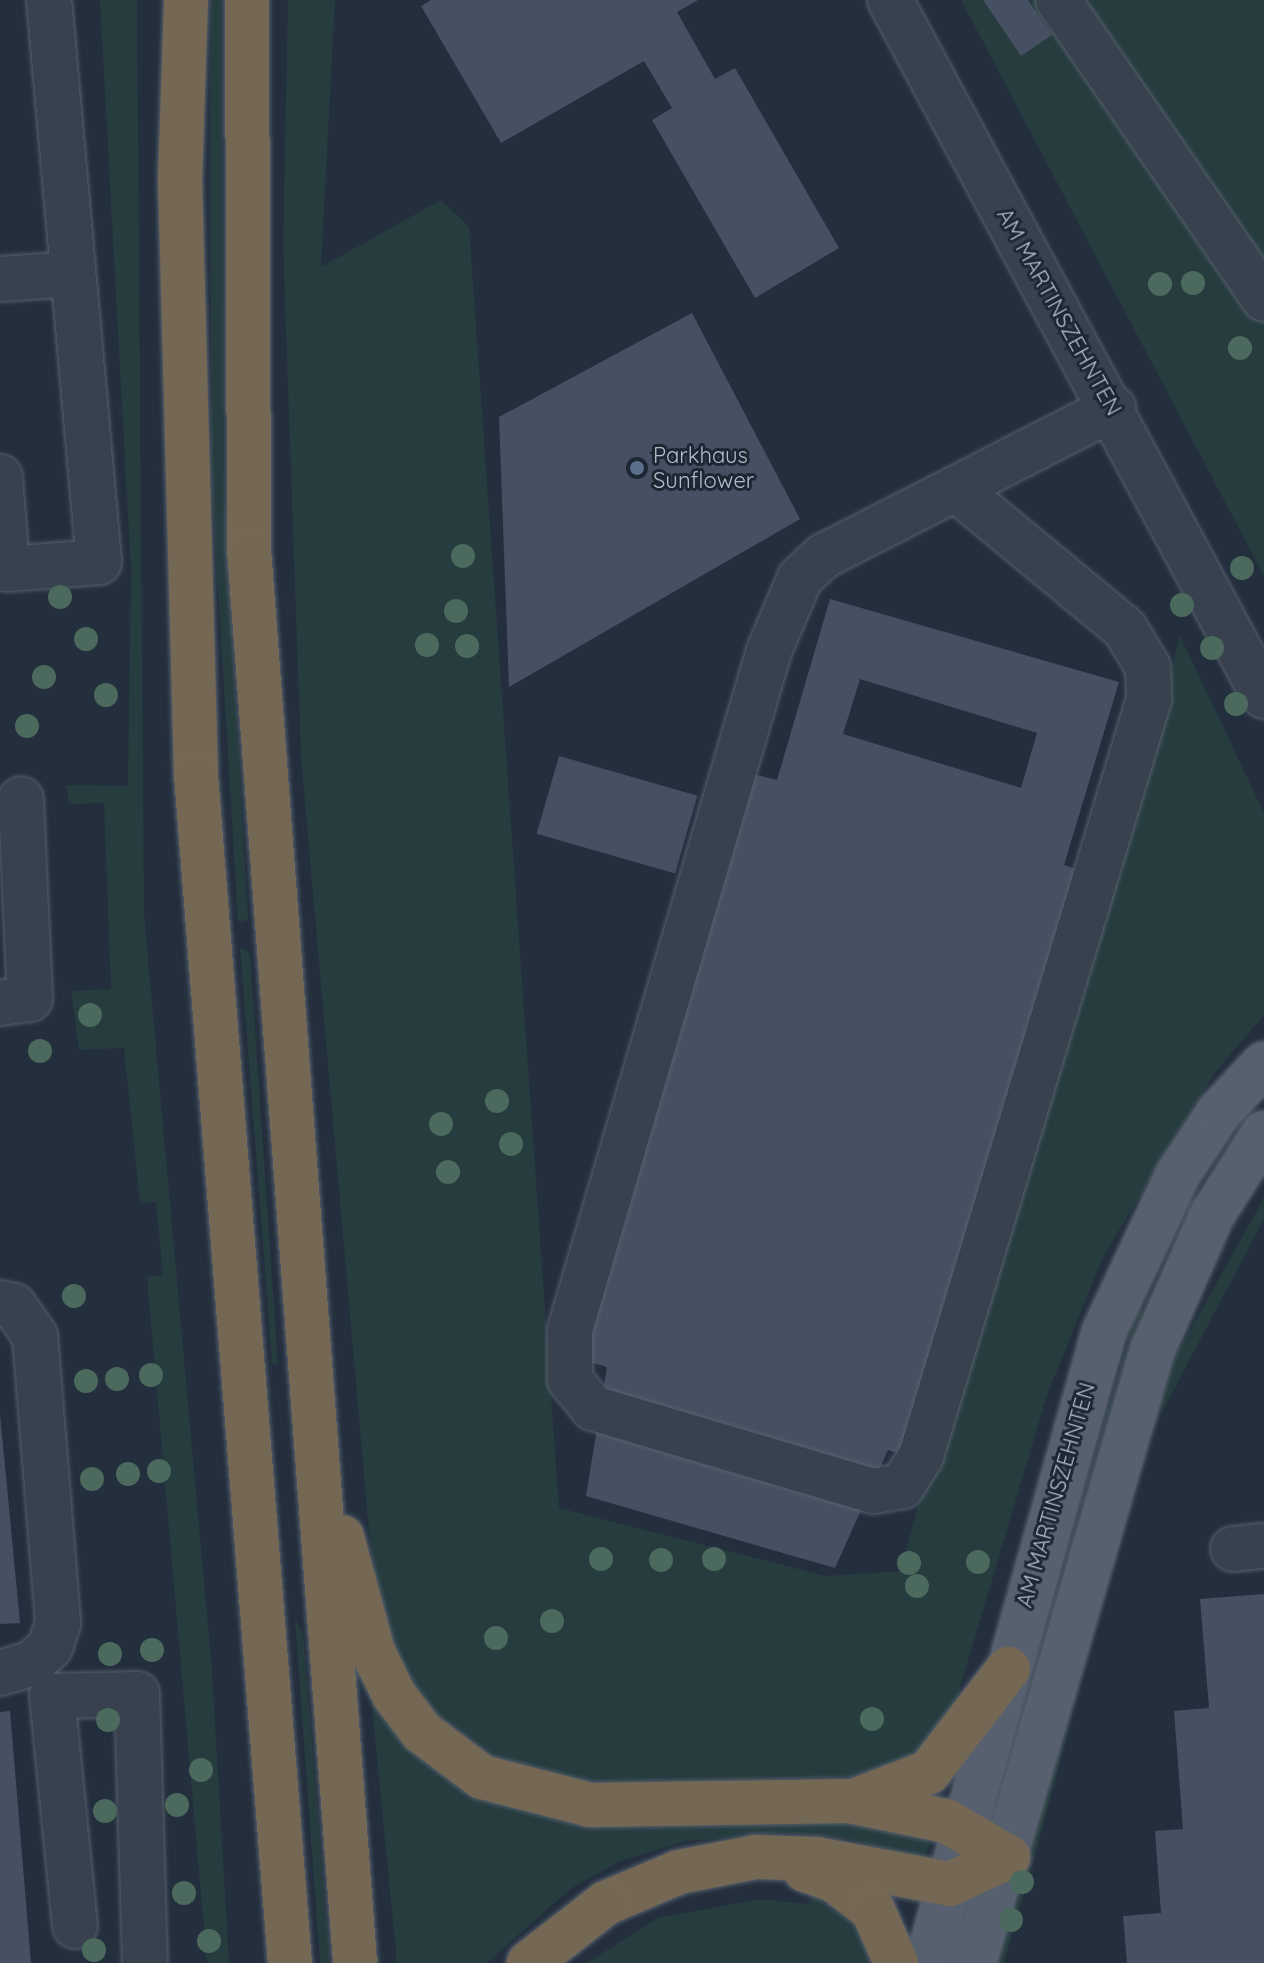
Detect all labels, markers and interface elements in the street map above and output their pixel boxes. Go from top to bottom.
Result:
street label: AM MARTINSZEHNTEN [991,204,1127,420]
place label: Parkhaus Sunflower [653,442,754,494]
marker: Parkhaus Sunflower [628,459,646,477]
street label: AM MARTINSZEHNTEN [1011,1379,1101,1611]

